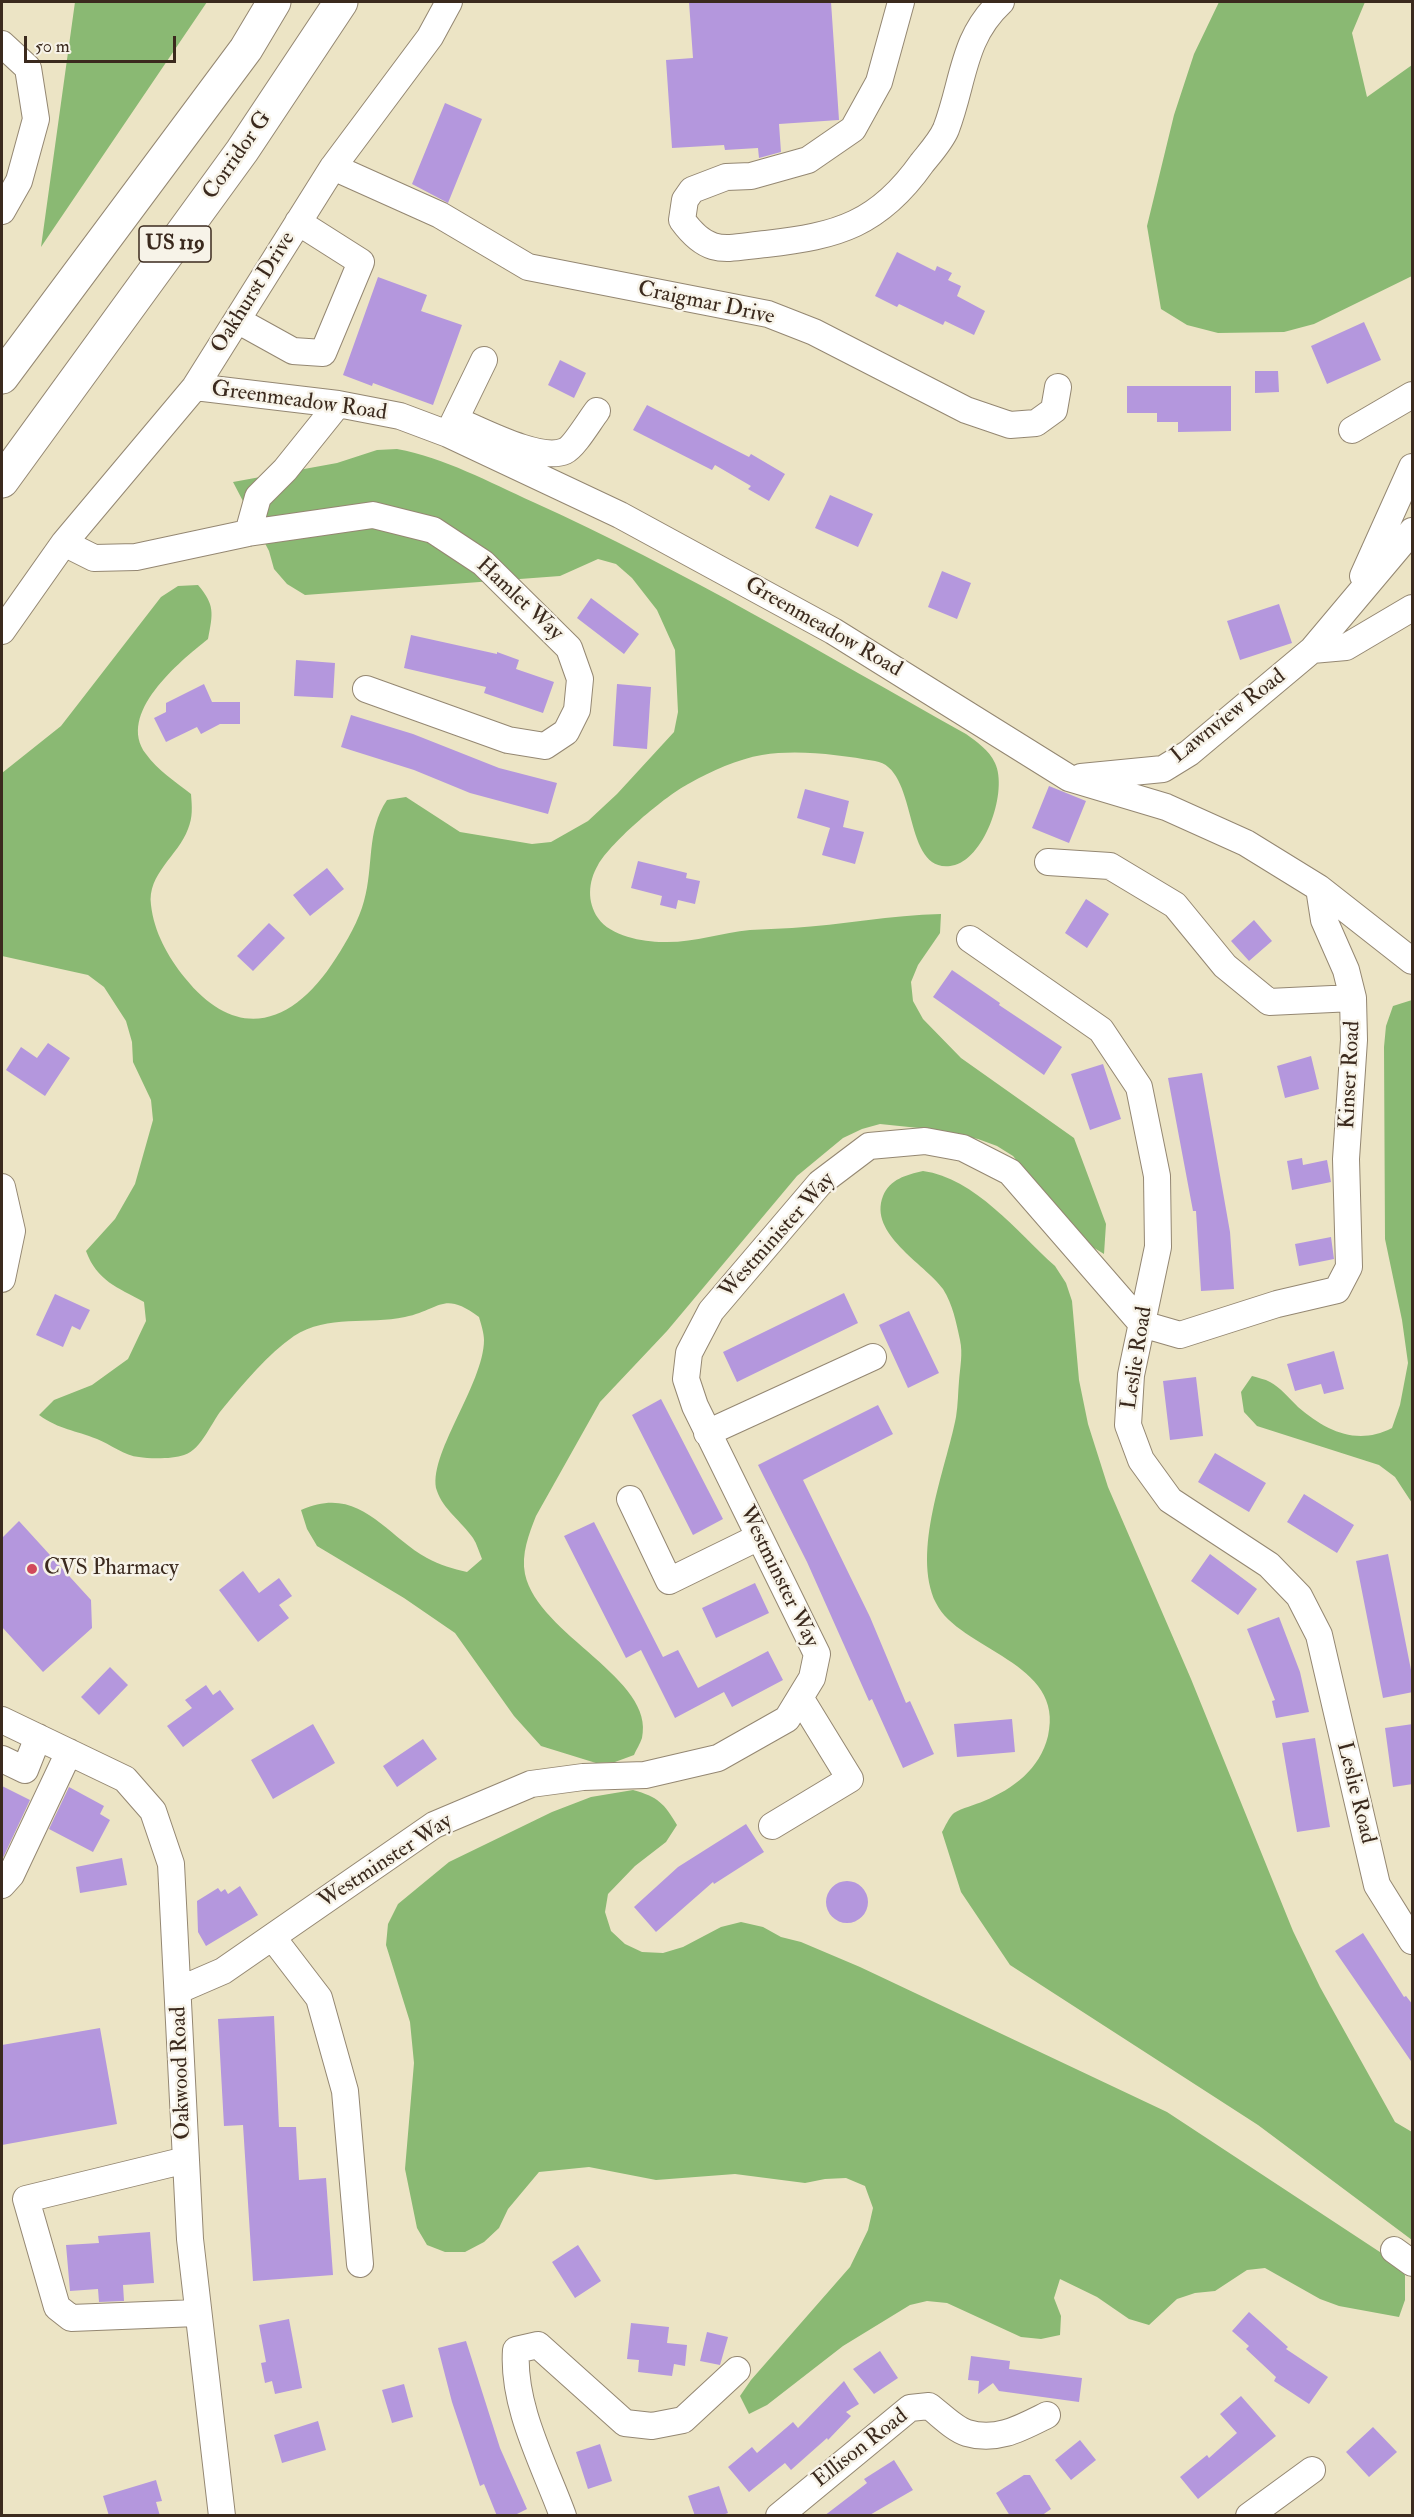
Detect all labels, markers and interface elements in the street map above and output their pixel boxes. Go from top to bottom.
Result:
scale bar [27,24,178,62]
text: 50 m [35,35,70,58]
street label: Corridor G [198,107,278,205]
road number: US 119 [139,226,211,262]
street label: Oakhurst Drive [206,227,302,359]
street label: Craigmar Drive [635,277,777,331]
street label: Greenmeadow Road [209,377,389,427]
street label: Hamlet Way [470,553,568,647]
street label: Greenmeadow Road [740,572,906,684]
street label: Lawnview Road [1167,664,1291,770]
street label: Kinser Road [1335,1020,1367,1130]
street label: Westminister Way [715,1168,841,1304]
street label: Leslie Road [1117,1305,1159,1411]
street label: Westminster Way [732,1502,824,1652]
place label: CVS Pharmacy [44,1556,179,1582]
marker: CVS Pharmacy [25,1562,39,1576]
street label: Leslie Road [1330,1739,1380,1847]
street label: Westminster Way [314,1809,458,1915]
street label: Oakwood Road [166,2006,198,2140]
street label: Ellison Road [808,2404,914,2494]

